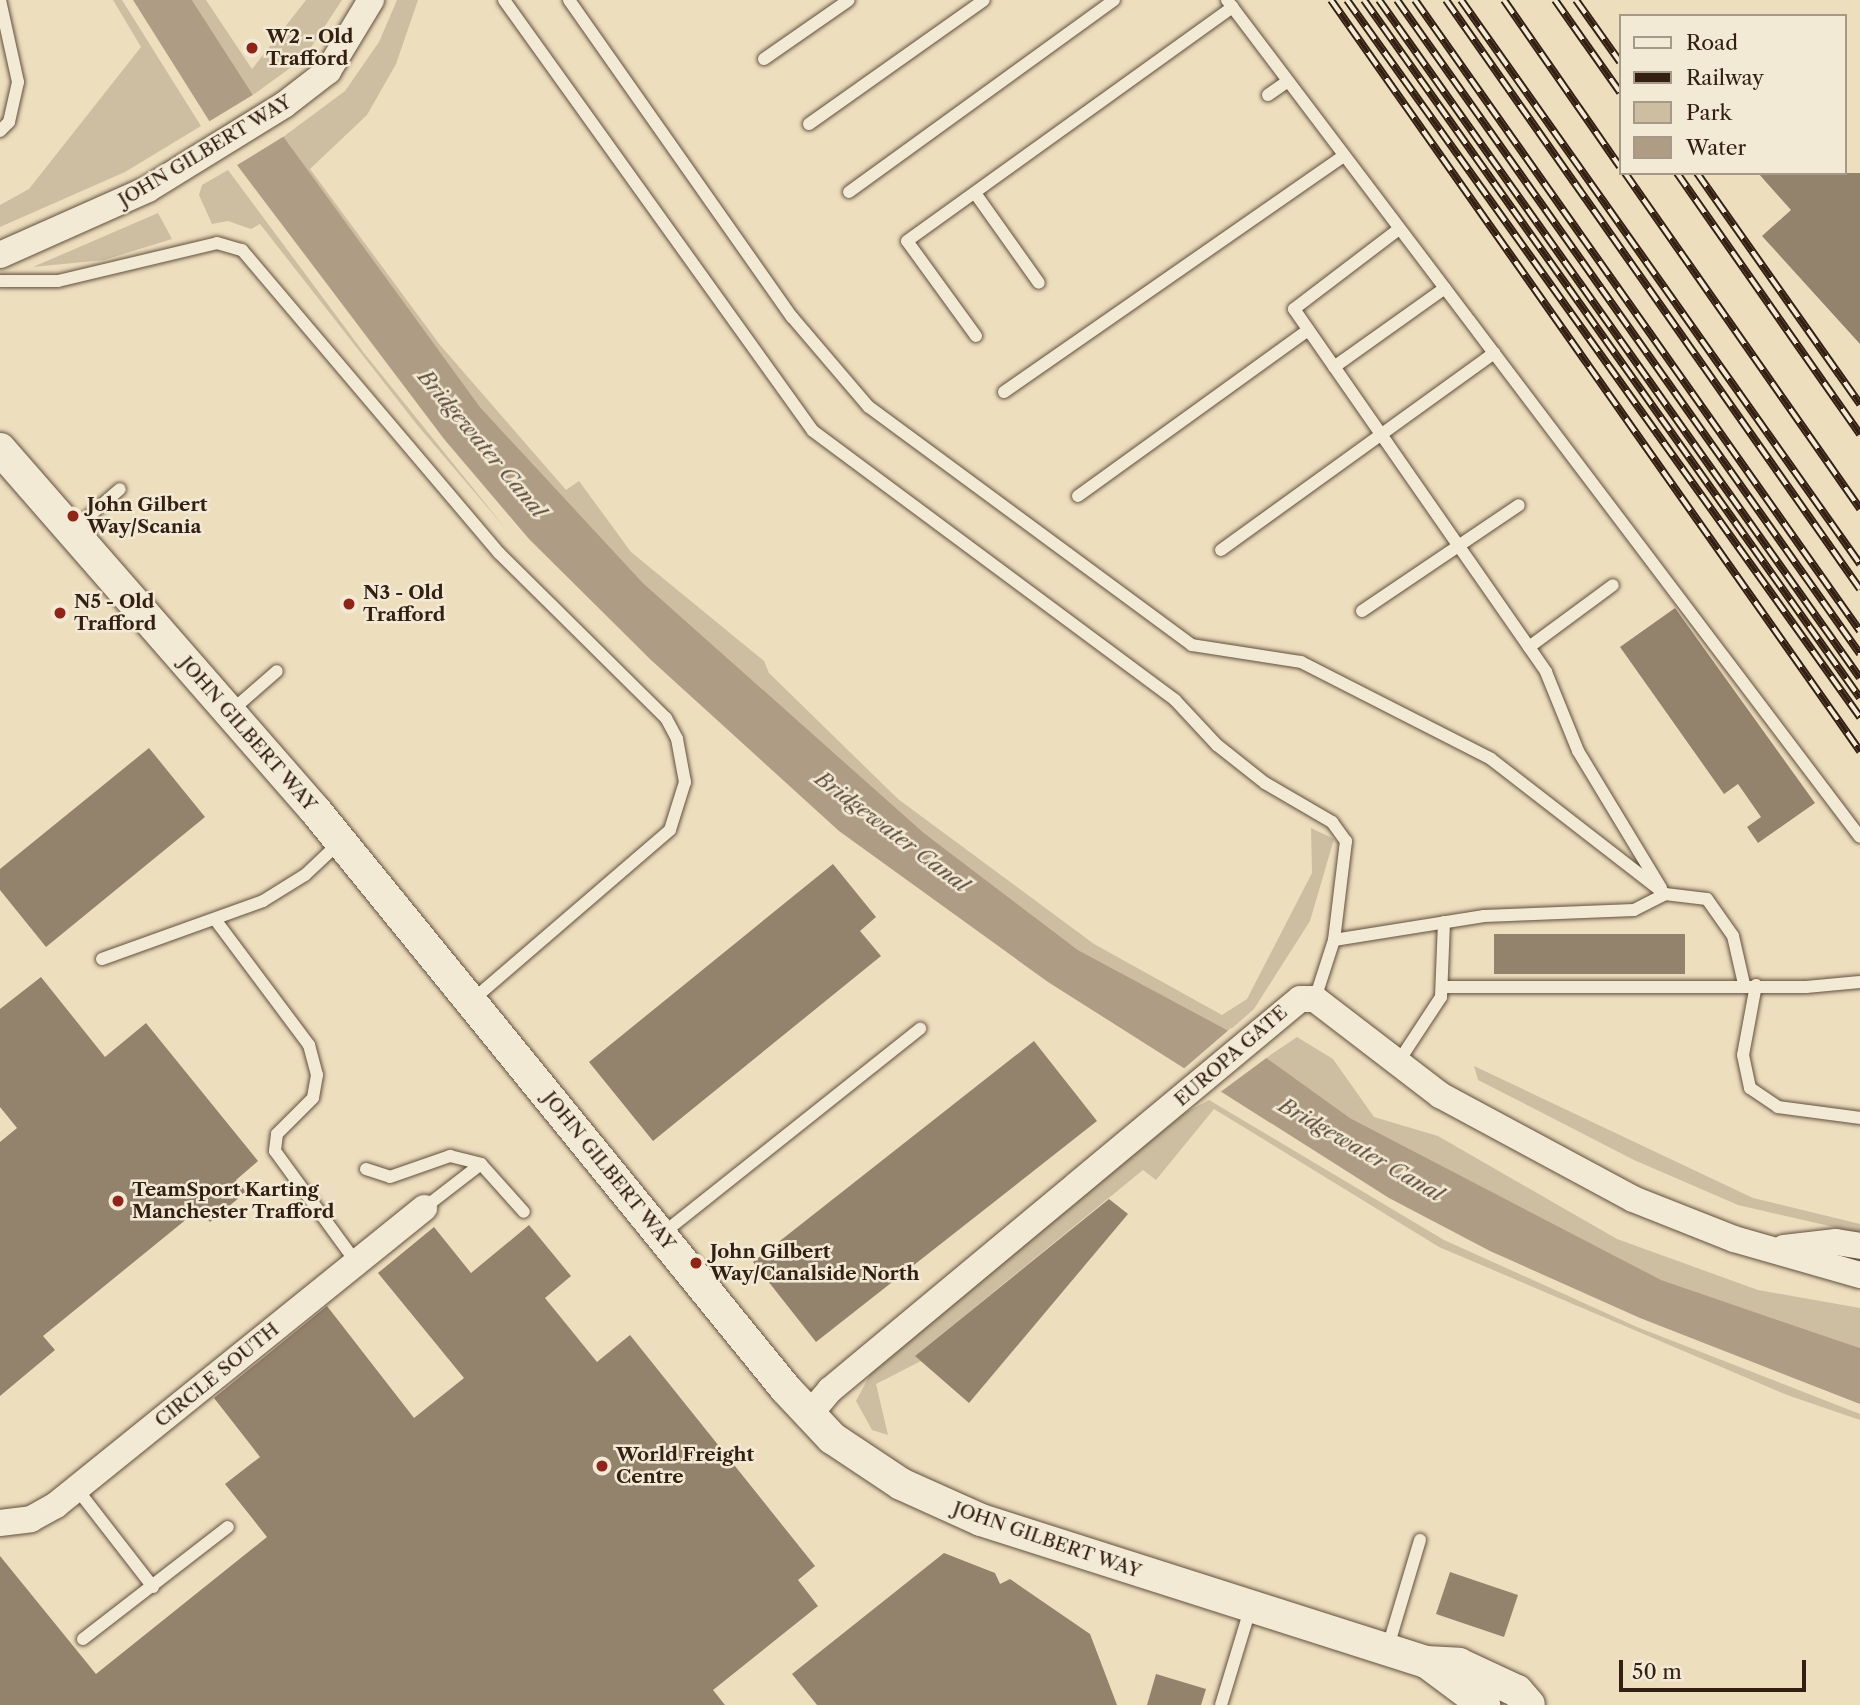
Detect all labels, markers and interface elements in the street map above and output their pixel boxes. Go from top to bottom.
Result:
legend [1618,14,1846,175]
place label: W2 - Old Trafford [266,26,353,70]
text: Road [1686,30,1738,55]
marker: W2 - Old Trafford [244,40,260,56]
text: Railway [1686,65,1764,90]
street label: JOHN GILBERT WAY [114,90,296,212]
text: Park [1686,100,1732,125]
text: Water [1686,135,1746,160]
water label: Bridgewater Canal [413,365,551,523]
place label: John Gilbert Way/Scania [87,494,207,538]
marker: John Gilbert Way/Scania [65,508,81,524]
place label: N3 - Old Trafford [363,582,445,626]
place label: N5 - Old Trafford [74,591,156,635]
marker: N3 - Old Trafford [341,596,357,612]
marker: N5 - Old Trafford [52,605,68,621]
street label: JOHN GILBERT WAY [174,651,322,817]
water label: Bridgewater Canal [810,766,974,898]
street label: EUROPA GATE [1170,1001,1292,1111]
street label: JOHN GILBERT WAY [538,1087,680,1255]
water label: Bridgewater Canal [1274,1093,1448,1207]
place label: TeamSport Karting Manchester Trafford [132,1179,335,1223]
marker: TeamSport Karting Manchester Trafford [110,1193,126,1209]
place label: John Gilbert Way/Canalside North [710,1241,920,1285]
marker: John Gilbert Way/Canalside North [688,1255,704,1271]
street label: CIRCLE SOUTH [150,1318,284,1432]
place label: World Freight Centre [616,1444,754,1488]
marker: World Freight Centre [594,1458,610,1474]
street label: JOHN GILBERT WAY [949,1497,1145,1583]
scale bar [1622,1646,1809,1690]
text: 50 m [1632,1659,1682,1684]

